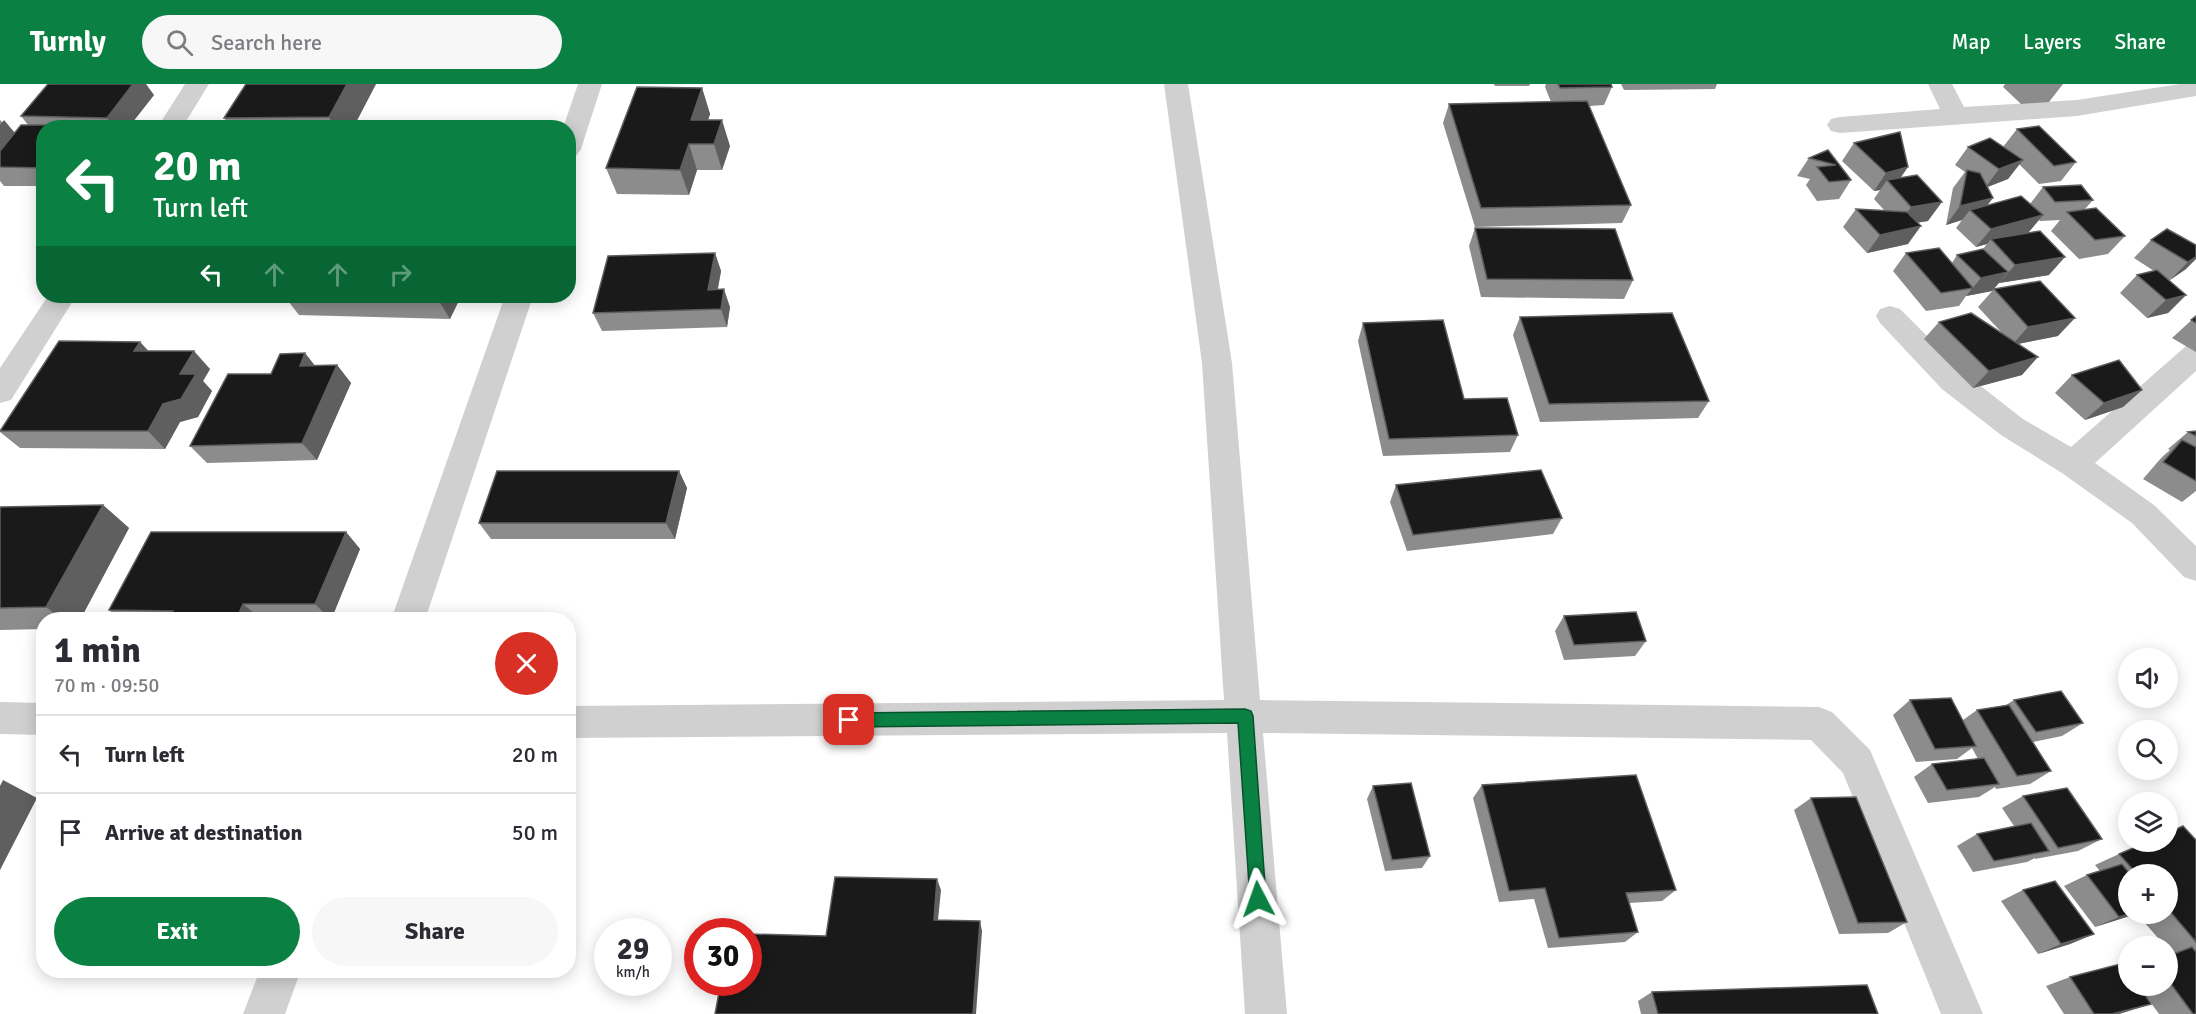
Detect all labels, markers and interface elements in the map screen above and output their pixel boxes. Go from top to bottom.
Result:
search box [142,15,562,69]
text: Turnly [30,25,106,59]
icon: search [163,26,196,59]
text: Search here [211,29,322,56]
text: Map [1952,29,1990,55]
text: Layers [2023,29,2081,55]
text: Share [2114,29,2166,55]
text: 20 m [153,141,242,192]
icon: left [54,144,132,222]
text: Turn left [153,192,248,225]
icon: left [195,258,228,291]
icon: ahead [258,258,291,291]
icon: ahead [321,258,354,291]
icon: right [384,258,417,291]
text: 1 min [54,628,141,673]
button: close [495,632,558,695]
map controls [2118,648,2178,996]
button: sound [2118,648,2178,708]
text: 70 m · 09:50 [54,673,159,698]
pin [823,694,874,745]
icon: arrive [832,703,865,736]
button: search [2118,720,2178,780]
icon: left [54,738,87,771]
text: Turn left [105,741,185,768]
text: 20 m [512,741,558,768]
button: layers [2118,792,2178,852]
icon: arrive [54,816,87,849]
text: Arrive at destination [105,819,302,846]
text: 50 m [512,819,558,846]
button: + [2118,864,2178,924]
position arrow [1226,867,1290,931]
button: Exit [54,897,300,966]
button: Share [312,897,558,966]
speed limit sign: 30 [684,918,762,996]
text: 29 [617,931,649,968]
button: − [2118,936,2178,996]
text: km/h [616,963,650,981]

